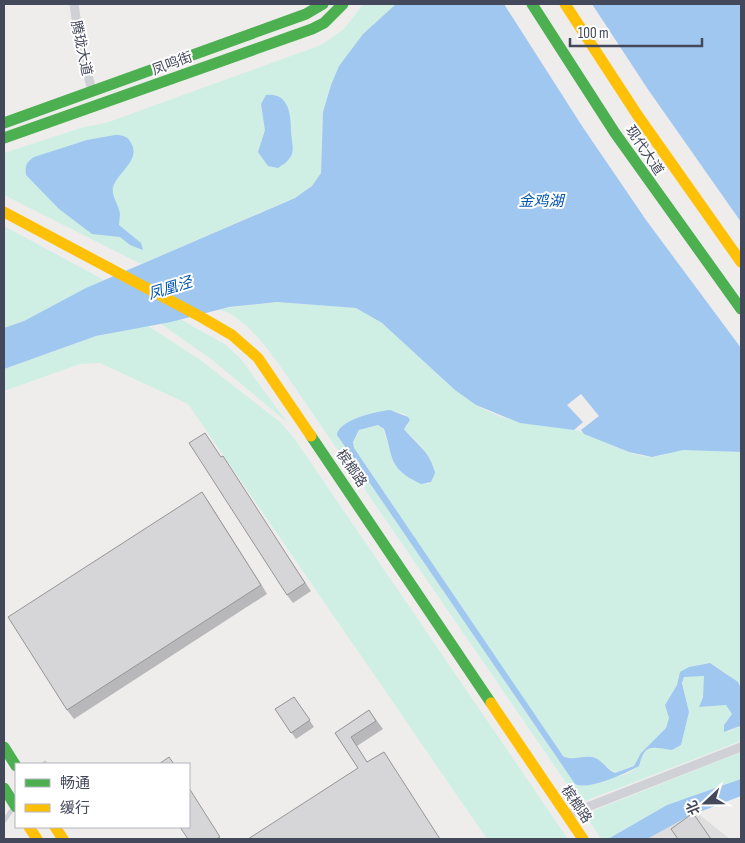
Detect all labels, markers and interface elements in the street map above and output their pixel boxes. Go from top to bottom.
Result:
scale bar [570,15,702,47]
street label: 腾珑大道 [67,19,96,77]
text: 100 m [578,24,609,43]
street label: 凤鸣街 [150,48,195,79]
street label: 现代大道 [622,122,667,178]
water label: 金鸡湖 [518,192,565,211]
water label: 凤凰泾 [146,272,196,304]
street label: 槟榔路 [333,446,370,490]
legend [15,763,190,828]
text: 畅通 [60,774,90,793]
north arrow [680,778,730,828]
street label: 槟榔路 [558,782,595,826]
text: 北 [683,798,704,817]
text: 缓行 [60,799,90,818]

